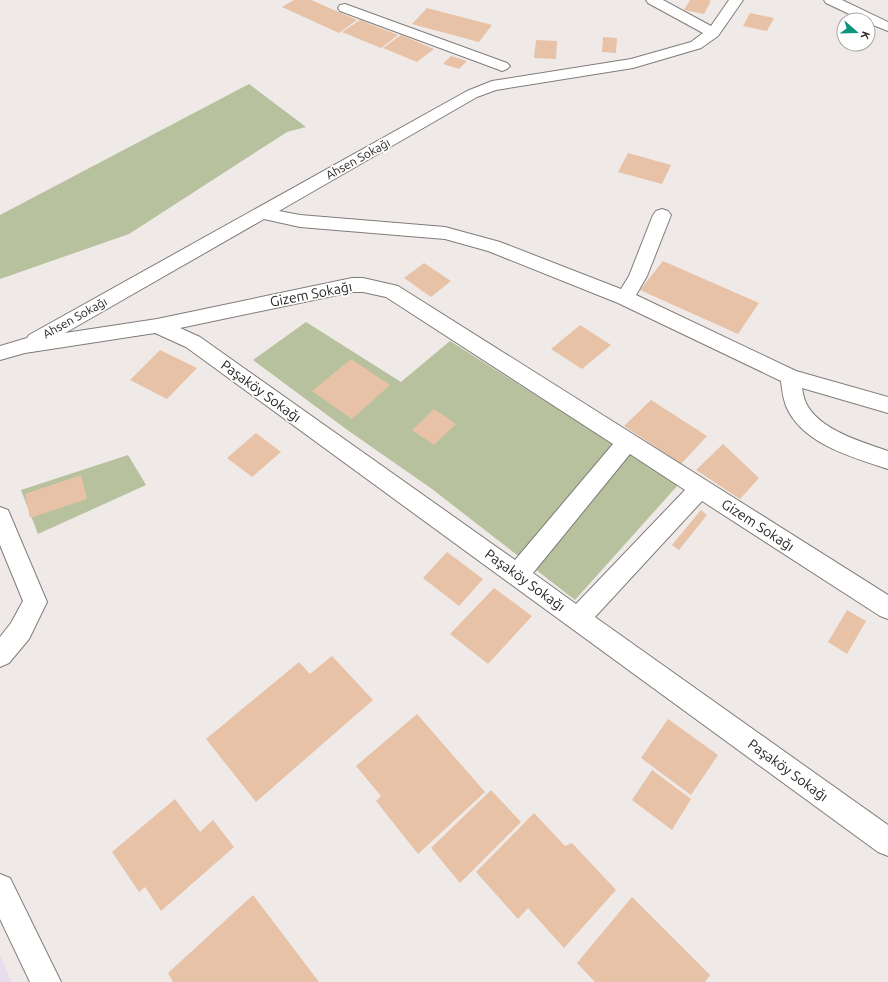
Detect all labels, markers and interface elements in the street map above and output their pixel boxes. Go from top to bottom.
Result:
north arrow [836,12,876,52]
text: K [858,30,872,42]
street label: Ahsen Sokağı [323,136,392,182]
street label: Gizem Sokağı [269,278,353,310]
street label: Ahsen Sokağı [40,295,109,341]
street label: Paşaköy Sokağı [218,357,304,425]
street label: Gizem Sokağı [719,496,797,554]
street label: Paşaköy Sokağı [482,546,568,614]
street label: Paşaköy Sokağı [745,736,831,804]

